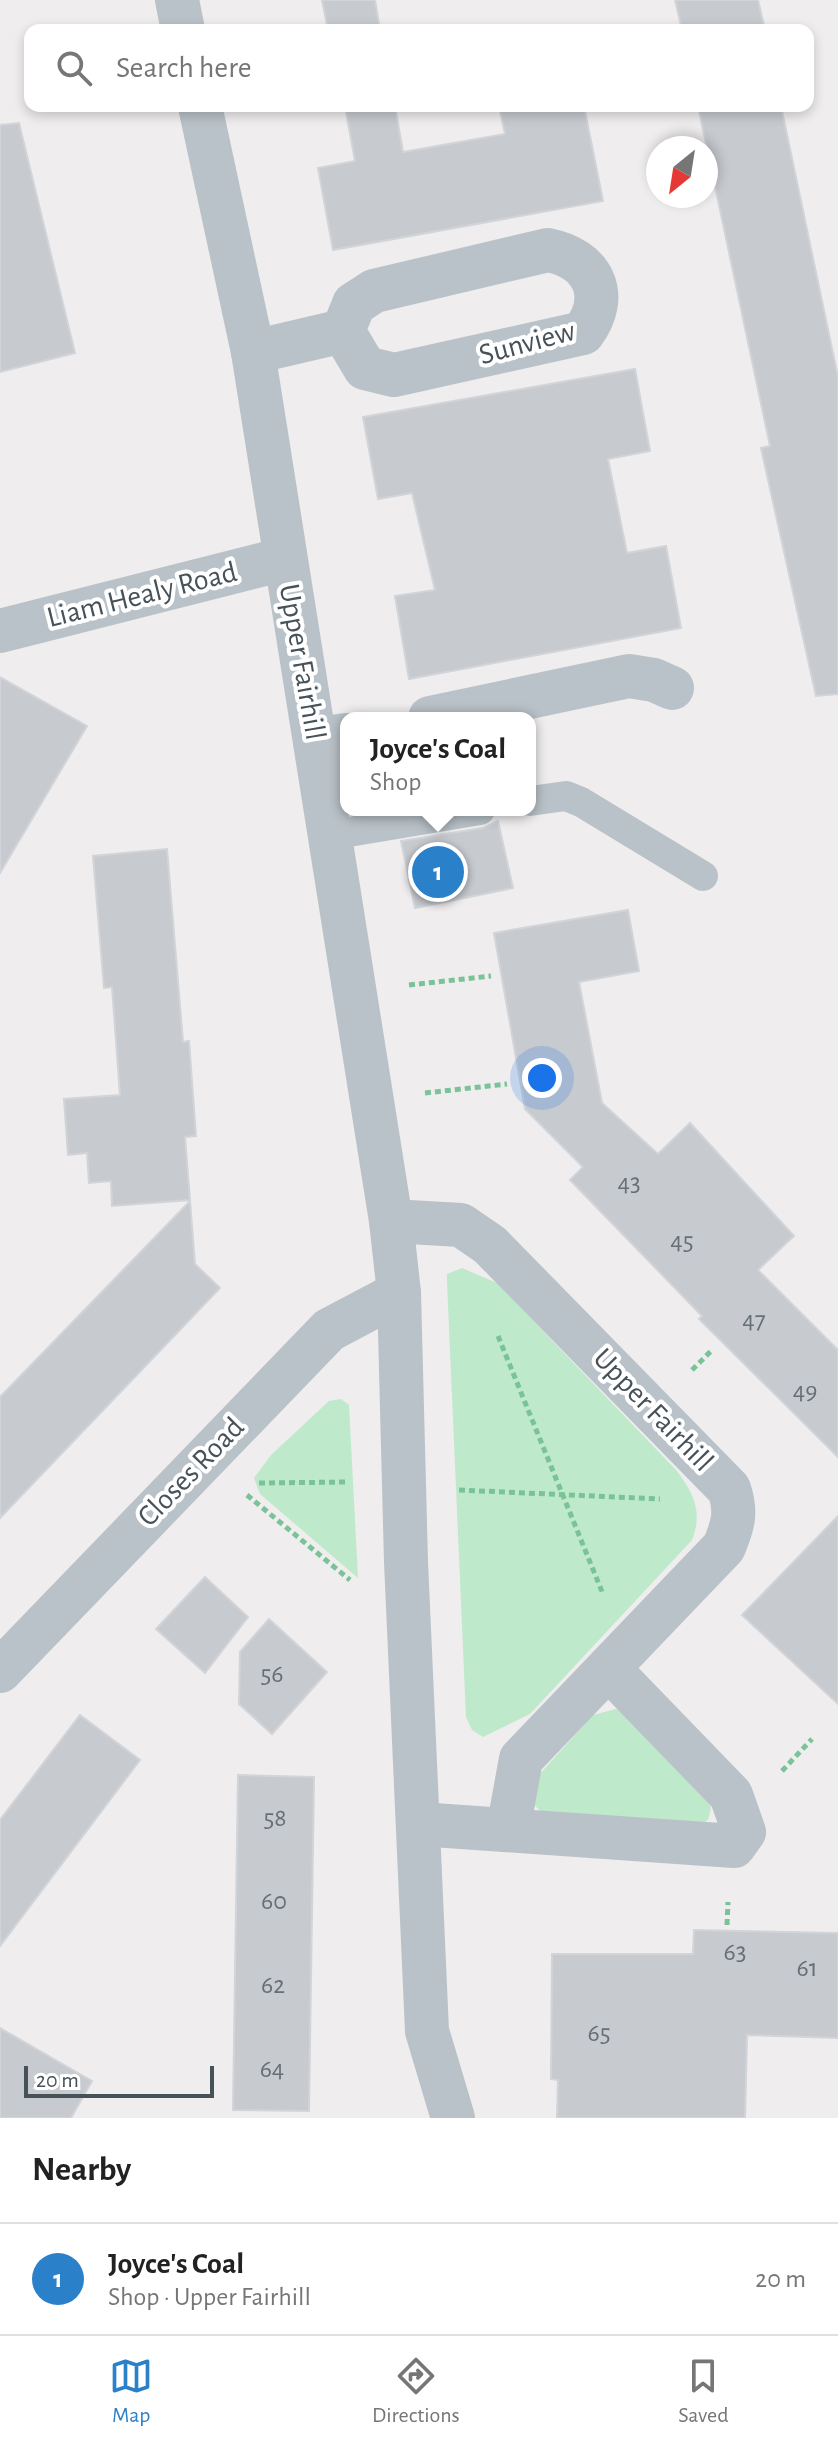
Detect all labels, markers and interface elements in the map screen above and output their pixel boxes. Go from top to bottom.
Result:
search box [24,24,814,112]
icon: search [52,46,96,90]
text: Search here [116,53,252,83]
north arrow [646,136,718,208]
street label: Sunview [476,316,578,370]
street label: Liam Healy Road [44,557,240,633]
street label: Upper Fairhill [274,582,330,742]
popup [340,712,536,816]
text: Joyce's Coal [370,734,506,764]
text: Shop [370,769,421,795]
pin: 1 [412,842,464,902]
your location [522,1058,562,1098]
house number: 43 [617,1170,641,1196]
house number: 45 [670,1228,694,1254]
house number: 47 [742,1307,766,1333]
street label: Upper Fairhill [587,1343,719,1477]
house number: 49 [793,1378,817,1404]
street label: Closes Road [132,1412,250,1532]
house number: 56 [260,1661,284,1687]
house number: 58 [263,1805,287,1831]
house number: 60 [261,1888,287,1914]
house number: 63 [724,1939,746,1965]
house number: 61 [796,1955,818,1981]
house number: 62 [261,1972,285,1998]
house number: 65 [587,2020,611,2046]
house number: 64 [260,2056,284,2082]
scale bar [24,2062,214,2098]
text: 20 m [36,2069,79,2091]
text: Nearby [32,2153,131,2187]
text: Joyce's Coal [108,2249,244,2279]
text: 1 [53,2266,63,2292]
text: 20 m [755,2266,806,2292]
text: Shop · Upper Fairhill [108,2284,311,2310]
tab: Map [109,2354,153,2428]
tab: Directions [372,2354,460,2428]
tab: Saved [678,2354,729,2428]

